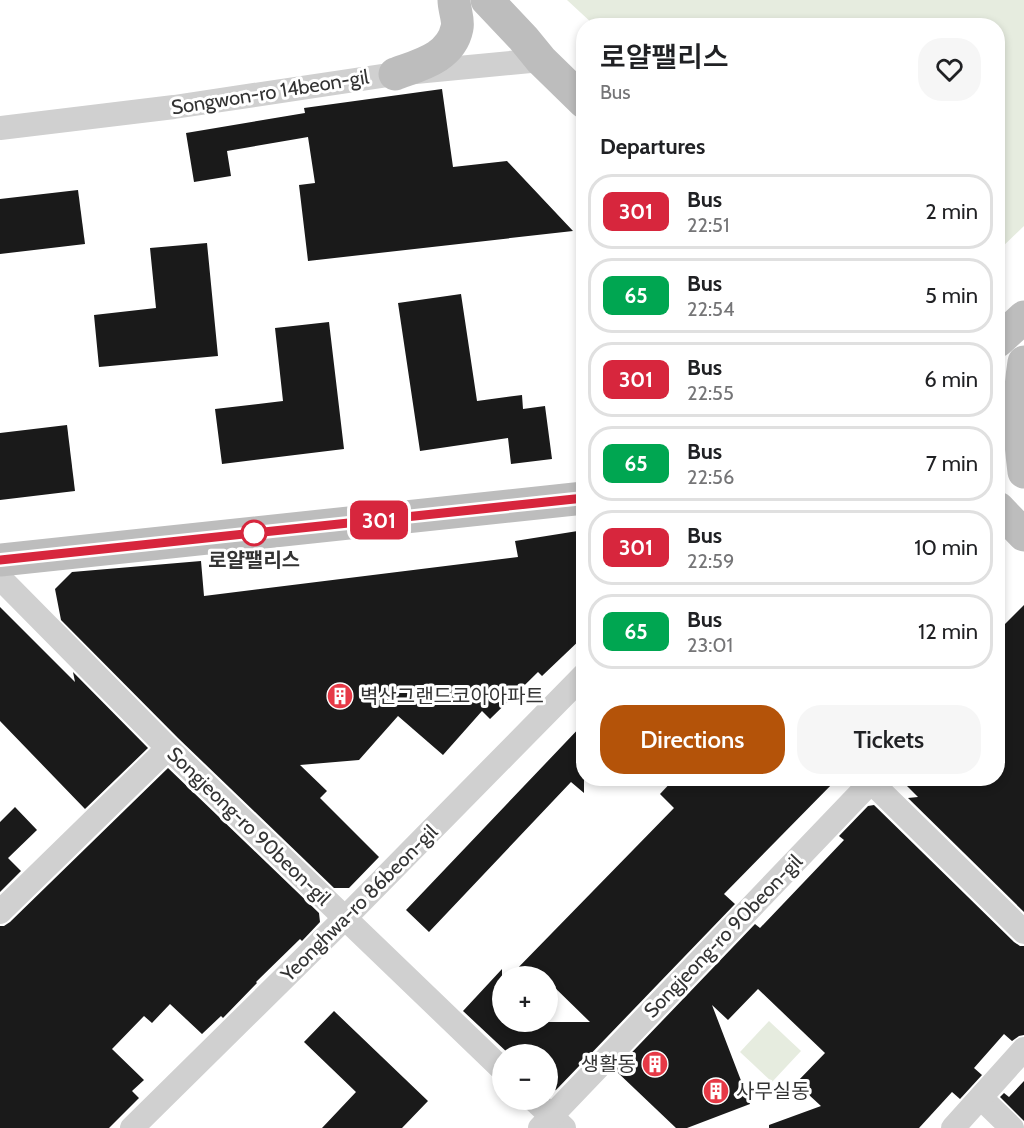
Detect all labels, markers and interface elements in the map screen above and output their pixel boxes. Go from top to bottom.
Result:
button: heart [918,38,981,101]
text: 로얄팰리스 [600,40,729,74]
street label: Songwon-ro 14beon-gil [169,64,371,119]
text: Bus [600,80,631,104]
text: Departures [600,133,705,160]
text: Bus [687,186,722,213]
text: 2 min [925,198,978,225]
text: 301 [619,199,653,224]
text: 22:51 [687,213,729,237]
text: Bus [687,270,722,297]
text: 5 min [925,282,978,309]
text: 65 [624,283,648,308]
text: 22:54 [687,297,735,321]
text: Bus [687,354,722,381]
text: 6 min [924,366,978,393]
text: 301 [619,367,653,392]
text: 22:55 [687,381,734,405]
text: Bus [687,438,722,465]
text: 7 min [926,450,978,477]
text: 65 [624,451,648,476]
text: 22:56 [687,465,734,489]
line badge: 301 [344,500,413,540]
text: 301 [362,508,396,533]
marker: 로얄팰리스 [241,520,267,546]
text: Bus [687,522,722,549]
text: 10 min [914,534,978,561]
text: 301 [619,535,653,560]
place label: 로얄팰리스 [208,548,300,572]
text: 22:59 [687,549,734,573]
text: Bus [687,606,722,633]
text: 12 min [918,618,978,645]
text: 65 [624,619,648,644]
text: 23:01 [687,633,733,657]
building icon: 벽산그랜드코아아파트 [325,681,355,711]
place label: 벽산그랜드코아아파트 [360,684,544,708]
button: Directions [600,705,785,774]
button: Tickets [797,705,981,774]
street label: Songjeong-ro 90beon-gil [162,742,336,910]
street label: Yeonghwa-ro 86beon-gil [275,820,442,987]
street label: Songjeong-ro 90beon-gil [639,849,807,1023]
map controls [492,966,558,1110]
button: + [492,966,558,1032]
button: − [492,1044,558,1110]
building icon: 생활동 [640,1049,670,1079]
place label: 생활동 [581,1052,636,1076]
building icon: 사무실동 [701,1076,731,1106]
place label: 사무실동 [736,1079,810,1103]

